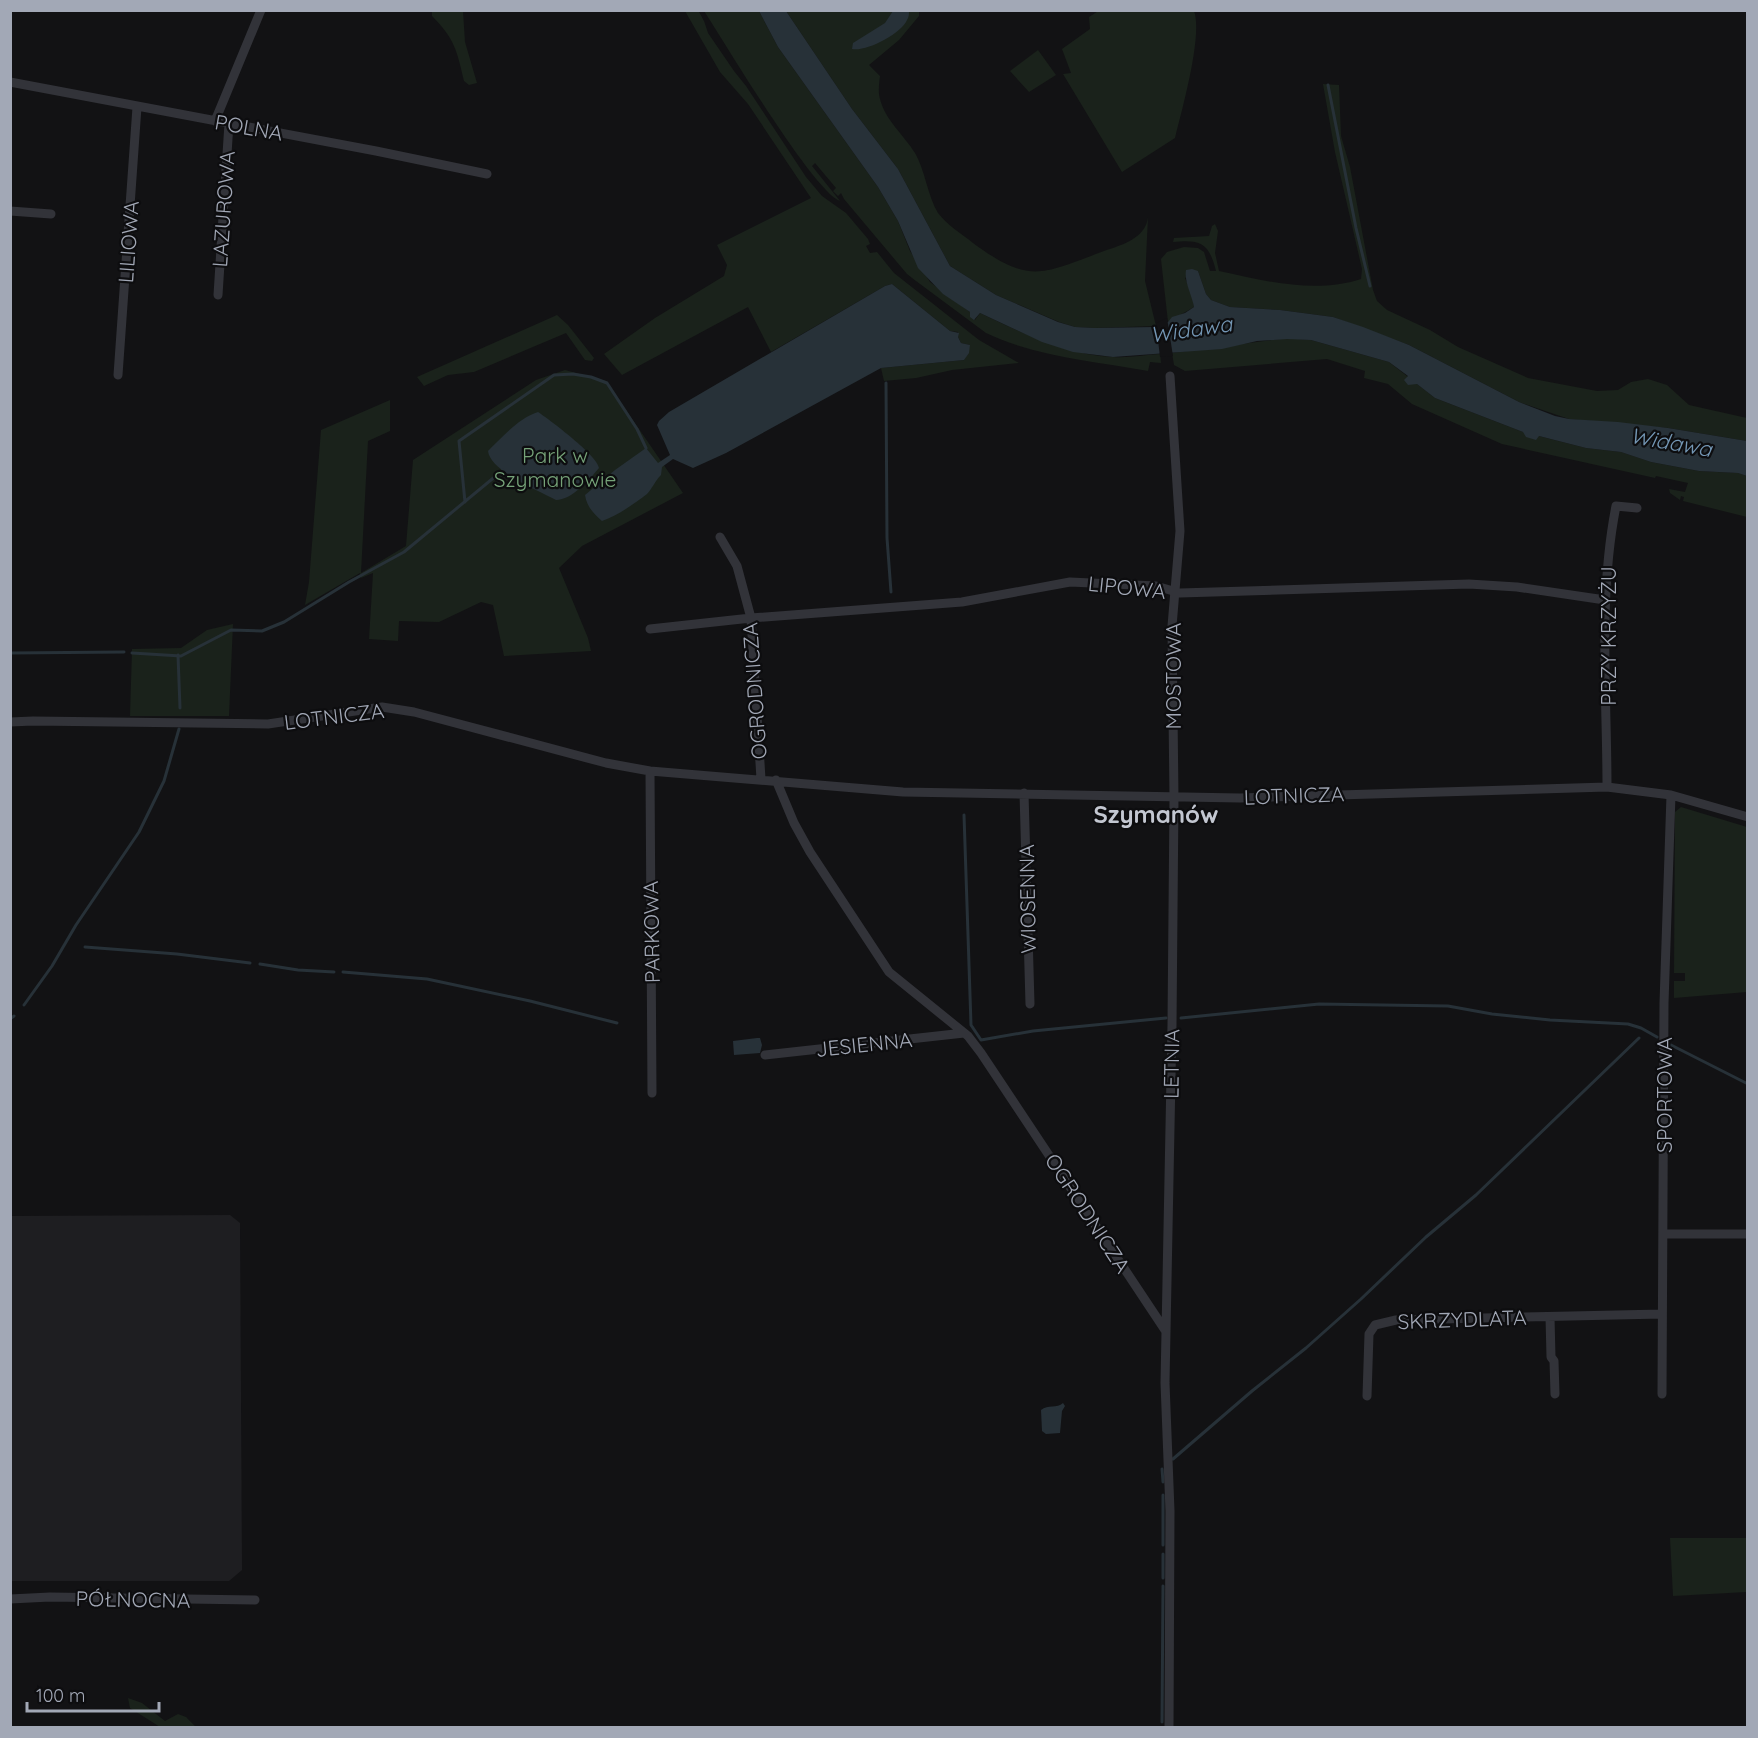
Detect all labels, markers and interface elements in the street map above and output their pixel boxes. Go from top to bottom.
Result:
street label: POLNA [213,108,285,146]
street label: LAZUROWA [206,150,240,268]
street label: LILIOWA [112,200,144,284]
water label: Widawa [1148,309,1235,349]
water label: Widawa [1628,421,1716,463]
park label: Park w Szymanowie [494,442,616,492]
street label: PRZY KRZYŻU [1595,566,1621,706]
street label: LIPOWA [1087,570,1167,604]
street label: OGRODNICZA [736,622,772,760]
street label: MOSTOWA [1160,623,1186,729]
street label: LOTNICZA [282,697,386,735]
street label: LOTNICZA [1243,780,1345,810]
district label: Szymanów [1094,799,1218,829]
street label: WIOSENNA [1013,844,1041,954]
street label: PARKOWA [637,881,665,983]
street label: JESIENNA [814,1026,914,1062]
street label: LETNIA [1157,1029,1185,1099]
street label: SPORTOWA [1651,1037,1677,1153]
street label: OGRODNICZA [1040,1148,1136,1278]
street label: SKRZYDLATA [1397,1304,1527,1334]
street label: PÓŁNOCNA [75,1585,191,1613]
scale bar [27,1675,159,1713]
text: 100 m [36,1684,85,1707]

